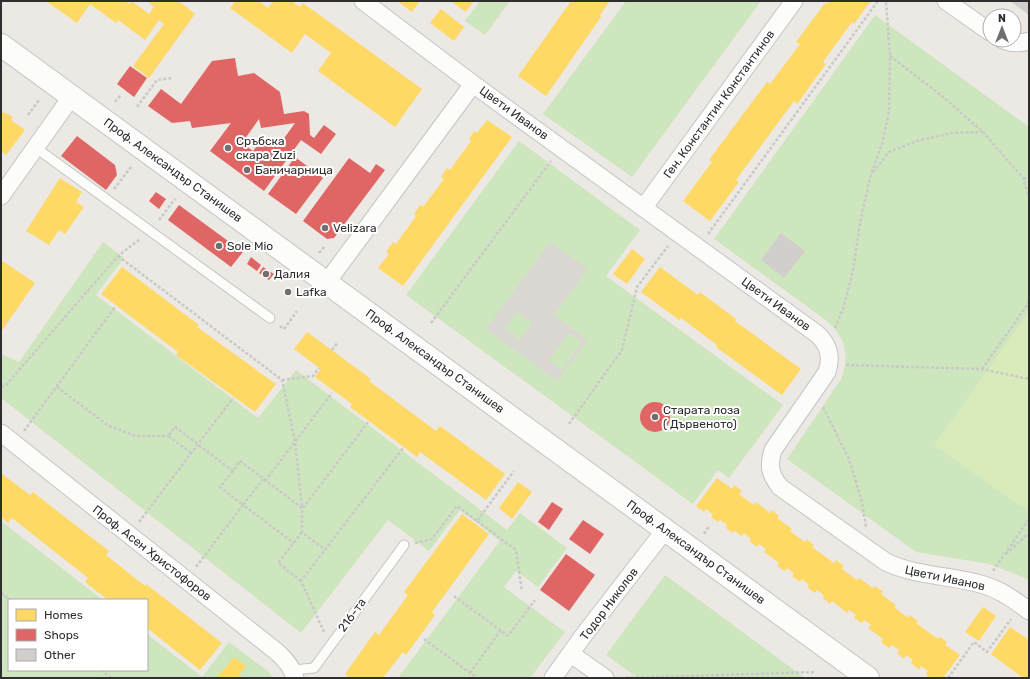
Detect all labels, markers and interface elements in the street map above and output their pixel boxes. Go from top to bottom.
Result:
north arrow [982,8,1022,48]
text: N [998,12,1006,25]
street label: Ген. Константин Константинов [661,27,778,181]
street label: Цвети Иванов [477,83,551,143]
street label: Проф. Александър Станишев [101,115,245,225]
place label: Сръбска скара Zuzi [236,134,296,162]
marker: Сръбска скара Zuzi [223,143,233,153]
place label: Баничарница [255,163,333,177]
marker: Баничарница [242,165,252,175]
place label: Velizara [333,221,377,235]
marker: Velizara [320,223,330,233]
place label: Sole Mio [227,239,273,253]
marker: Sole Mio [214,241,224,251]
place label: Далия [274,267,310,281]
marker: Далия [261,269,271,279]
street label: Цвети Иванов [739,274,813,334]
place label: Lafka [296,285,327,299]
marker: Lafka [283,287,293,297]
street label: Проф. Александър Станишев [363,306,507,416]
place label: Старата лоза ( Дървеното) [663,403,740,431]
marker: Старата лоза ( Дървеното) [650,412,660,422]
street label: Проф. Александър Станишев [624,497,768,607]
street label: Проф. Асен Христофоров [90,502,214,604]
street label: Цвети Иванов [904,563,987,593]
street label: Тодор Николов [577,565,641,643]
street label: 216-та [335,596,369,634]
legend [8,599,148,671]
text: Homes [44,608,83,622]
text: Shops [44,628,79,642]
text: Other [44,648,76,662]

